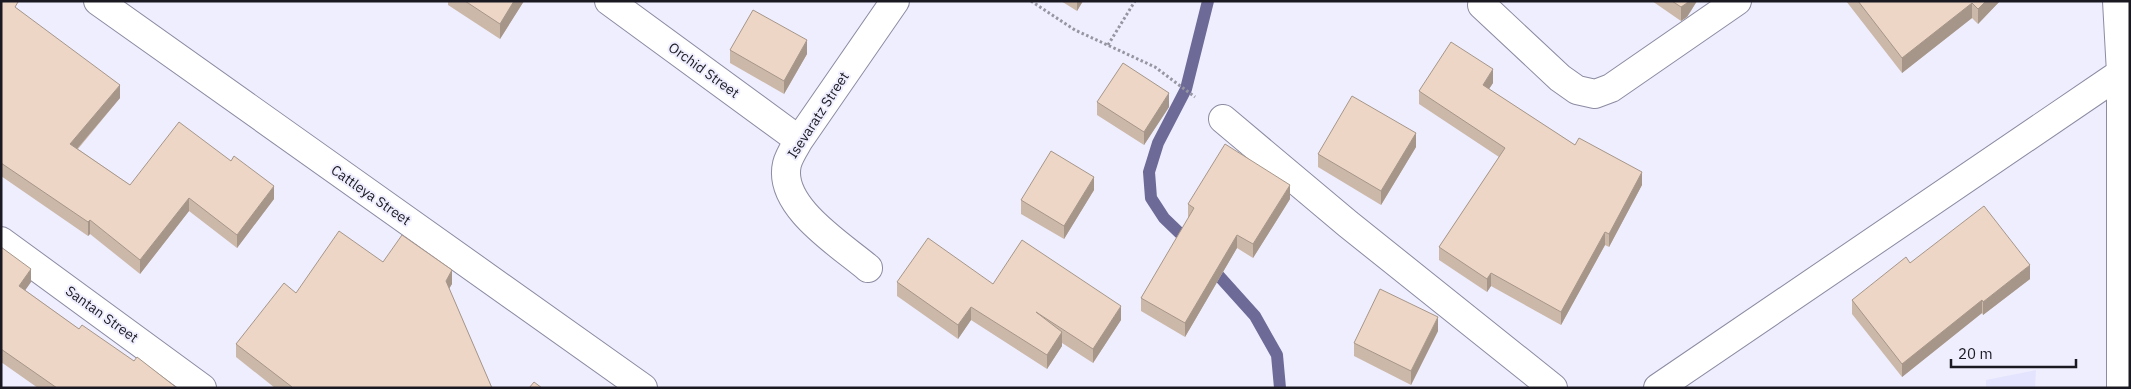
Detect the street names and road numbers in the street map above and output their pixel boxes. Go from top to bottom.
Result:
street label: Orchid Street [665,38,743,102]
street label: Isevaratz Street [783,68,853,162]
street label: Cattleya Street [328,161,414,229]
street label: Santan Street [62,282,142,346]

